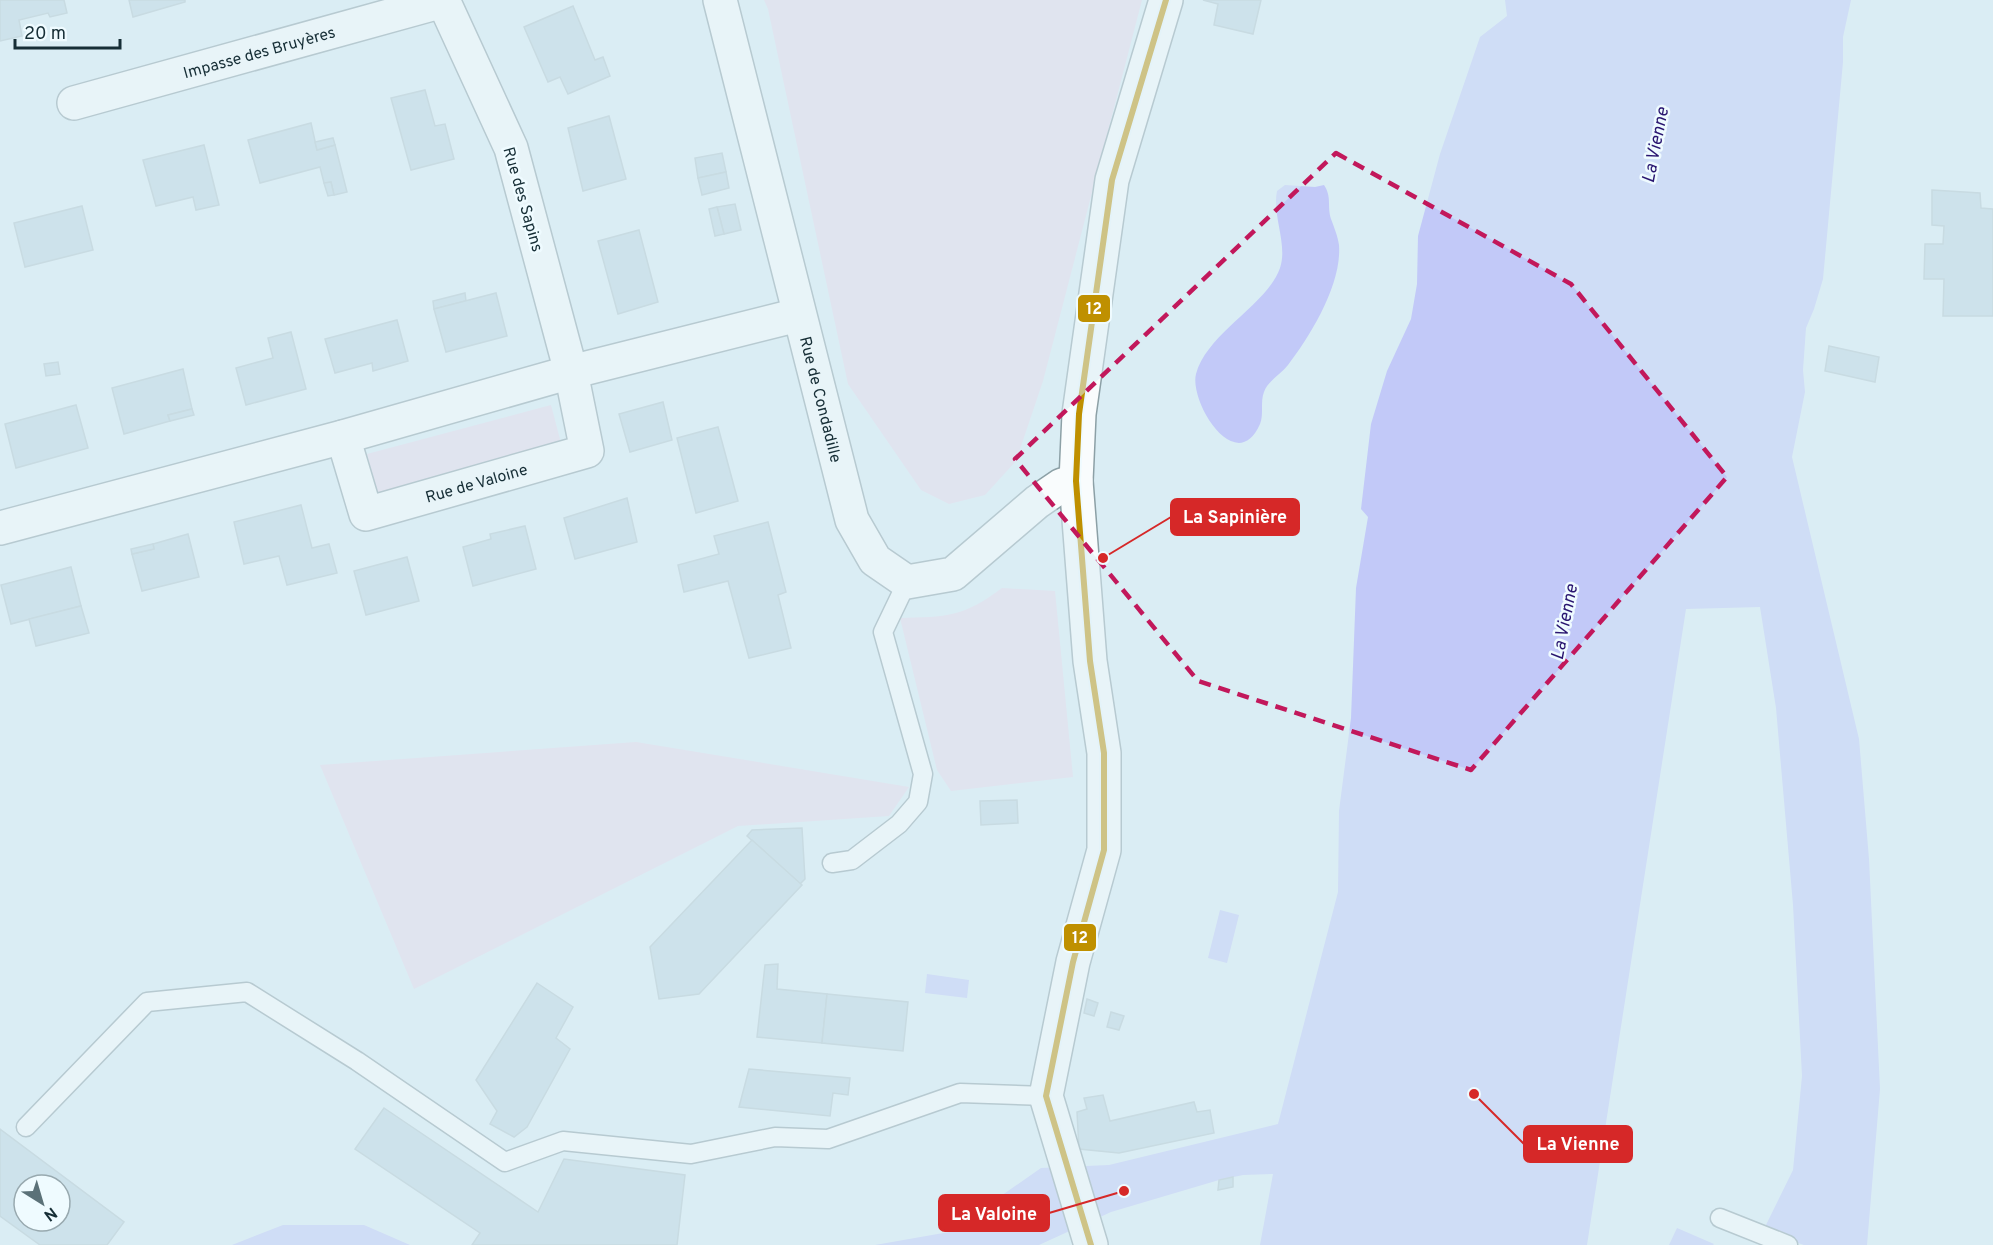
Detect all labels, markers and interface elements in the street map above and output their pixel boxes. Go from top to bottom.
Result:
scale bar [15,12,120,50]
text: 20 m [24,23,66,46]
street label: Impasse des Bruyères [181,23,338,84]
water label: La Vienne [1638,105,1675,185]
street label: Rue des Sapins [498,145,547,254]
line badge: 12 [1077,294,1111,323]
text: 12 [1086,300,1102,320]
street label: Rue de Condadille [794,335,845,465]
street label: Rue de Valoine [423,460,530,509]
callout: La Sapinière [1171,499,1299,535]
text: La Sapinière [1183,507,1287,530]
water label: La Vienne [1547,582,1584,662]
line badge: 12 [1063,923,1097,952]
text: 12 [1072,929,1088,949]
callout: La Vienne [1524,1126,1632,1162]
text: La Vienne [1537,1134,1619,1157]
north arrow [12,1173,72,1233]
callout: La Valoine [939,1195,1049,1231]
text: N [39,1202,60,1225]
text: La Valoine [951,1204,1037,1227]

